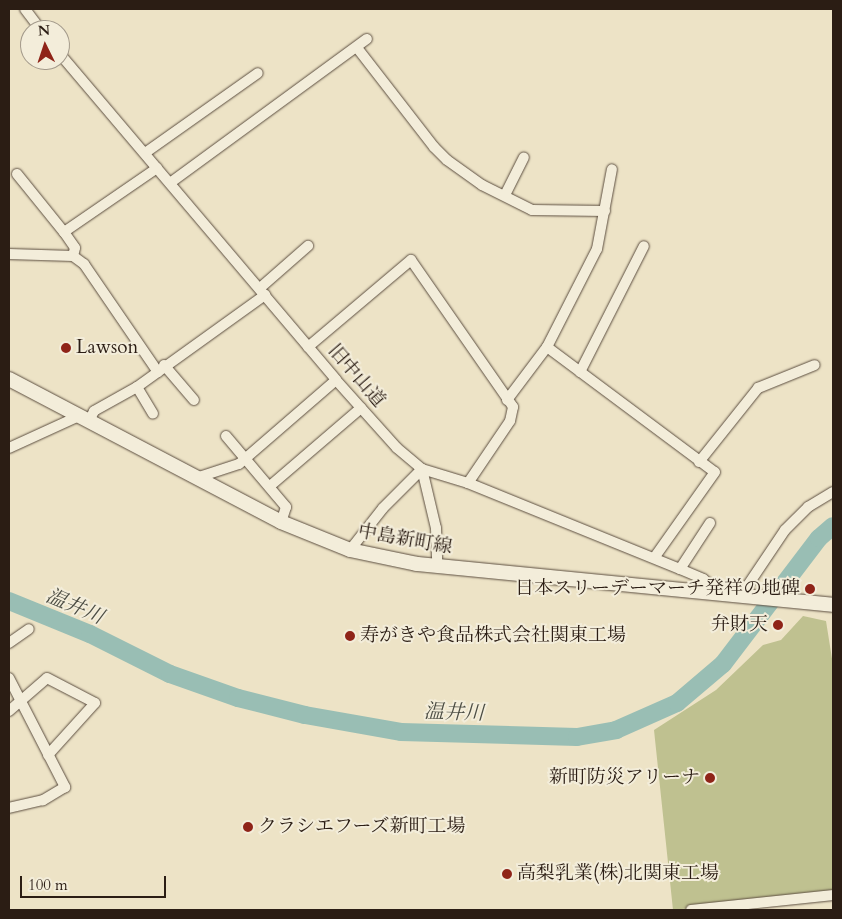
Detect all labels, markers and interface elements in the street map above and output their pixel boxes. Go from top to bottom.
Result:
north arrow [20,20,70,70]
text: N [37,21,51,40]
place label: Lawson [76,337,138,359]
street label: 旧中山道 [322,340,390,412]
marker: Lawson [60,342,72,354]
street label: 中島新町線 [356,521,454,559]
place label: 日本スリーデーマーチ発祥の地碑 [515,578,800,600]
water label: 温井川 [43,583,107,629]
marker: 日本スリーデーマーチ発祥の地碑 [804,583,816,595]
place label: 弁財天 [711,614,768,636]
marker: 弁財天 [772,619,784,631]
place label: 寿がきや食品株式会社関東工場 [360,625,626,647]
marker: 寿がきや食品株式会社関東工場 [344,630,356,642]
water label: 温井川 [424,699,484,725]
place label: 新町防災アリーナ [548,767,700,789]
marker: 新町防災アリーナ [704,772,716,784]
place label: クラシエフーズ新町工場 [258,816,466,838]
marker: クラシエフーズ新町工場 [242,821,254,833]
place label: 高梨乳業(株)北関東工場 [517,863,719,885]
scale bar [22,866,169,898]
marker: 高梨乳業(株)北関東工場 [501,868,513,880]
text: 100 m [28,875,68,895]

